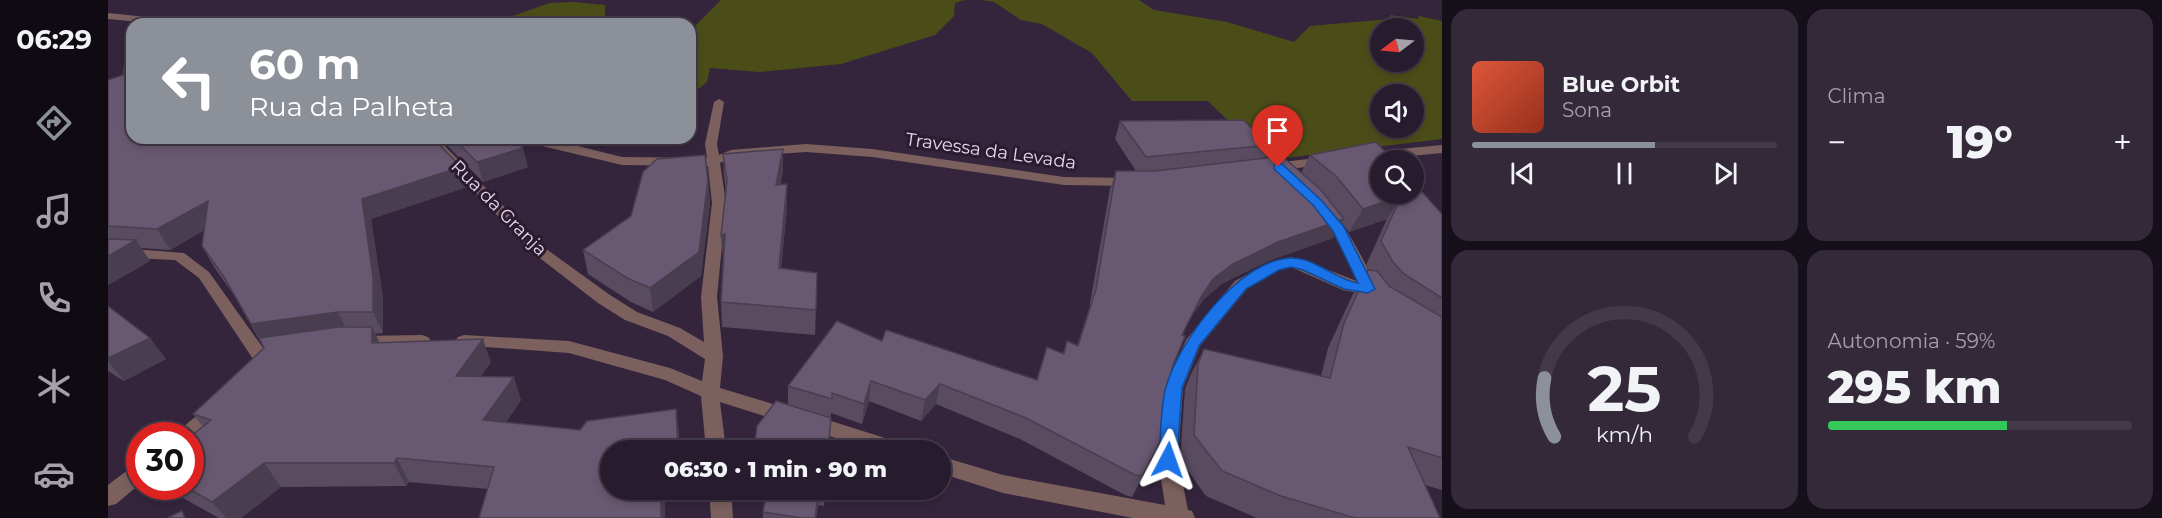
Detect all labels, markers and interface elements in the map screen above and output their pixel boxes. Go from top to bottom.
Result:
north arrow [1370,18,1424,72]
map controls [1370,18,1424,204]
text: 06:29 [16,23,92,56]
text: 60 m [249,38,360,90]
icon: left [150,42,228,120]
text: Blue Orbit [1562,71,1680,98]
button: sound [1370,84,1424,138]
text: Clima [1828,84,1885,108]
text: Rua da Palheta [249,90,454,123]
text: Sona [1562,98,1612,122]
icon: directions [33,102,75,144]
pin [1252,105,1303,167]
icon: arrive [1261,114,1294,147]
text: 19° [1947,114,2013,169]
text: − [1828,122,1846,162]
text: + [2113,122,2132,162]
street label: Travessa da Levada [904,128,1078,174]
button: search [1370,150,1424,204]
street label: Rua da Granja [446,155,552,261]
icon: previous [1506,157,1539,190]
icon: pause [1608,157,1641,190]
icon: next [1709,157,1742,190]
icon: music [33,190,75,232]
icon: phone [33,277,75,319]
text: Autonomia · 59% [1828,329,1995,353]
text: 25 [1587,351,1661,427]
text: 295 km [1828,359,2001,414]
icon: climate [33,365,75,407]
text: km/h [1596,421,1653,447]
speed limit sign: 30 [126,422,204,500]
position arrow [1136,428,1200,492]
icon: car [33,453,75,495]
text: 06:30 · 1 min · 90 m [664,456,887,483]

